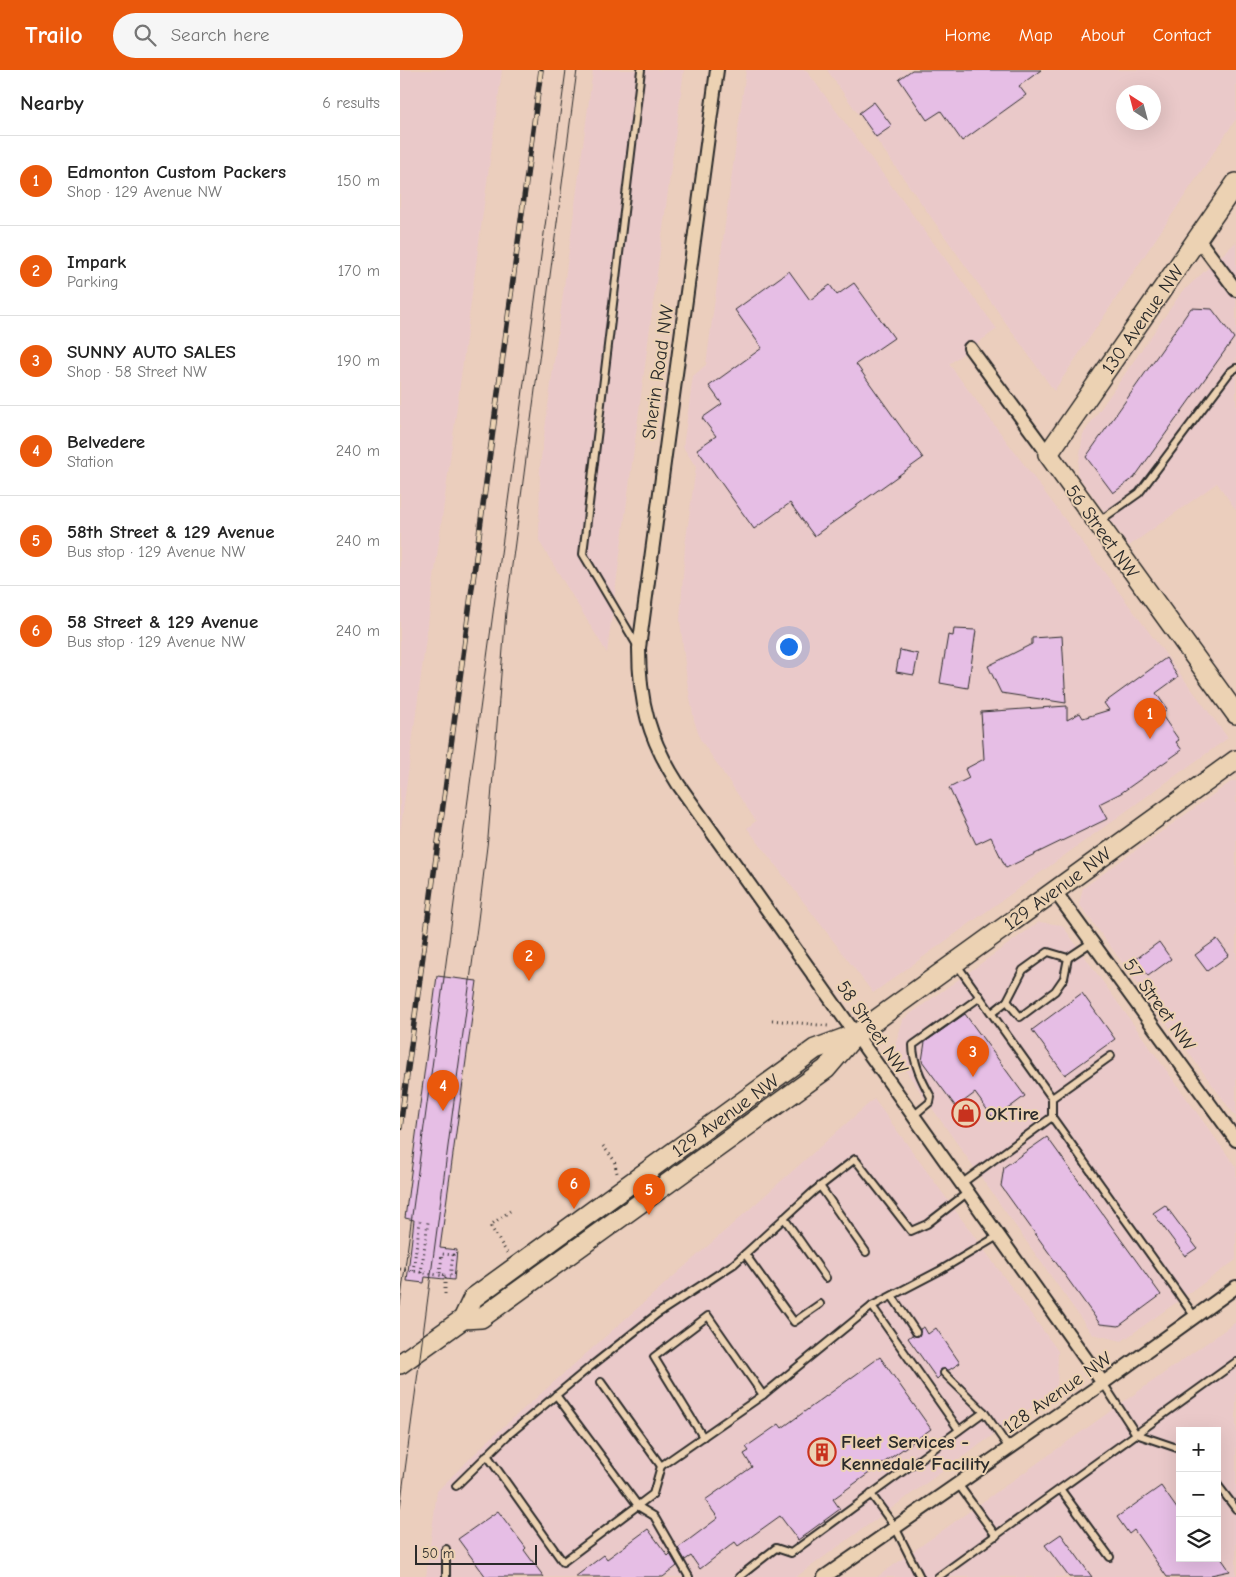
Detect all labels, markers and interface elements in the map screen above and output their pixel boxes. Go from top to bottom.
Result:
search box [113,13,463,58]
text: Trailo [25,21,83,49]
icon: search [131,21,159,49]
text: Search here [171,24,270,46]
text: Home [944,25,991,46]
text: Map [1019,25,1053,46]
text: About [1081,25,1125,46]
text: Contact [1153,25,1211,46]
north arrow [1116,85,1161,130]
text: Nearby [20,91,84,115]
text: 6 results [322,94,380,112]
text: Edmonton Custom Packers [67,161,286,183]
text: 1 [33,172,39,190]
text: 150 m [337,172,380,190]
text: Shop · 129 Avenue NW [67,183,222,201]
text: Impark [67,251,126,273]
street label: 130 Avenue NW [1097,260,1189,378]
text: 2 [32,262,40,280]
text: 170 m [338,262,380,280]
text: Parking [67,273,119,291]
street label: Sherin Road NW [638,303,678,441]
text: SUNNY AUTO SALES [67,341,236,363]
text: 3 [32,352,40,370]
text: 190 m [337,352,380,370]
text: Shop · 58 Street NW [67,363,207,381]
text: Belvedere [67,431,145,453]
text: 4 [32,442,40,460]
text: 240 m [336,442,380,460]
text: Station [67,453,114,471]
street label: 56 Street NW [1061,481,1144,583]
text: 58th Street & 129 Avenue [67,521,275,543]
text: 5 [32,532,40,550]
text: 240 m [336,532,380,550]
text: Bus stop · 129 Avenue NW [67,543,245,561]
text: 58 Street & 129 Avenue [67,611,258,633]
text: 6 [32,622,40,640]
text: 240 m [336,622,380,640]
text: Bus stop · 129 Avenue NW [67,633,245,651]
your location [776,634,802,660]
pin: 1 [1134,698,1166,739]
street label: 129 Avenue NW [1000,842,1116,935]
pin: 2 [513,940,545,981]
street label: 57 Street NW [1118,954,1200,1055]
street label: 58 Street NW [832,976,913,1079]
pin: 3 [957,1036,989,1077]
street label: 129 Avenue NW [668,1069,784,1162]
pin: 4 [427,1070,459,1111]
shop icon: OKTire [951,1098,981,1128]
place label: OKTire [985,1103,1039,1125]
pin: 6 [558,1168,590,1209]
pin: 5 [633,1174,665,1215]
street label: 128 Avenue NW [999,1347,1116,1438]
map controls [1176,1427,1221,1562]
button: + [1176,1427,1221,1472]
place label: Fleet Services - Kennedale Facility [841,1431,990,1475]
building icon: Fleet Services - Kennedale Facility [807,1437,837,1467]
button: − [1176,1472,1221,1517]
button: layers [1176,1517,1221,1562]
scale bar [415,1542,538,1565]
text: 50 m [422,1545,454,1562]

